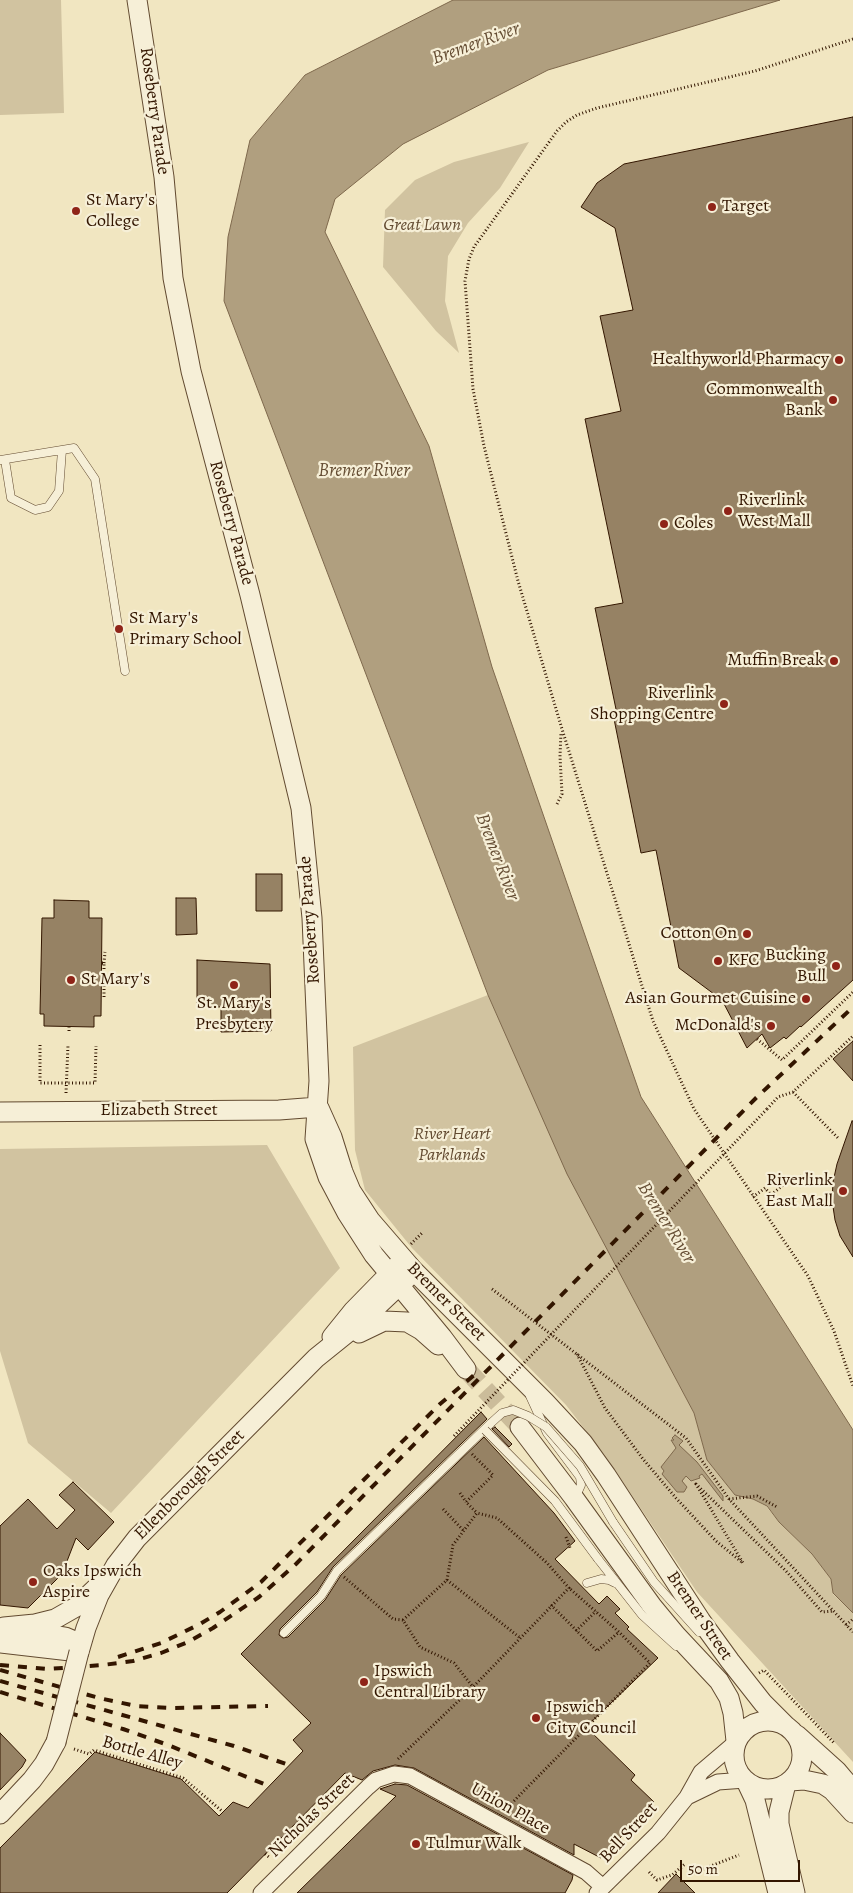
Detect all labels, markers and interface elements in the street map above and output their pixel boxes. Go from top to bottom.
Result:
water label: Bremer River [429,18,523,70]
street label: Roseberry Parade [134,46,174,176]
place label: St Mary's College [86,190,155,232]
place label: Target [722,196,769,218]
marker: Target [706,201,718,213]
marker: St Mary's College [70,205,82,217]
park label: Great Lawn [383,215,461,237]
place label: Healthyworld Pharmacy [652,349,829,371]
marker: Healthyworld Pharmacy [833,354,845,366]
place label: Commonwealth Bank [706,379,823,422]
marker: Commonwealth Bank [827,394,839,406]
street label: Roseberry Parade [204,458,258,588]
water label: Bremer River [318,460,410,482]
place label: Riverlink West Mall [738,490,810,532]
marker: Riverlink West Mall [722,505,734,517]
place label: Coles [674,513,714,535]
marker: Coles [658,518,670,530]
place label: St Mary's Primary School [129,608,242,650]
marker: St Mary's Primary School [113,623,125,635]
place label: Muffin Break [727,650,824,672]
marker: Muffin Break [828,655,840,667]
place label: Riverlink Shopping Centre [590,683,714,726]
marker: Riverlink Shopping Centre [718,698,730,710]
water label: Bremer River [470,810,524,904]
street label: Roseberry Parade [295,855,325,985]
place label: Cotton On [661,923,737,945]
marker: Cotton On [741,928,753,940]
place label: Bucking Bull [765,945,826,988]
place label: KFC [728,950,760,972]
marker: KFC [712,955,724,967]
marker: Bucking Bull [830,960,842,972]
place label: St Mary's [81,969,150,991]
marker: St Mary's [65,974,77,986]
marker: St. Mary's Presbytery [228,979,240,991]
place label: Asian Gourmet Cuisine [625,988,796,1010]
place label: St. Mary's Presbytery [195,993,273,1036]
marker: Asian Gourmet Cuisine [800,993,812,1005]
place label: McDonald's [675,1015,761,1037]
marker: McDonald's [765,1020,777,1032]
street label: Elizabeth Street [100,1100,218,1122]
park label: River Heart Parklands [414,1124,490,1166]
place label: Riverlink East Mall [765,1170,833,1212]
water label: Bremer River [632,1178,700,1268]
marker: Riverlink East Mall [837,1185,849,1197]
street label: Bremer Street [402,1258,490,1346]
street label: Ellenborough Street [130,1425,250,1545]
place label: Oaks Ipswich Aspire [43,1561,142,1604]
street label: Bremer Street [661,1567,737,1665]
marker: Oaks Ipswich Aspire [27,1576,39,1588]
place label: Ipswich Central Library [374,1661,485,1704]
marker: Ipswich Central Library [358,1676,370,1688]
place label: Ipswich City Council [546,1697,636,1740]
marker: Ipswich City Council [530,1712,542,1724]
street label: Bottle Alley [99,1731,185,1775]
street label: Nicholas Street [264,1769,360,1863]
street label: Union Place [467,1778,553,1840]
street label: Bell Street [595,1798,663,1868]
place label: Tulmur Walk [426,1833,522,1855]
marker: Tulmur Walk [410,1838,422,1850]
scale bar [683,1850,803,1882]
text: 50 m [688,1859,718,1879]

